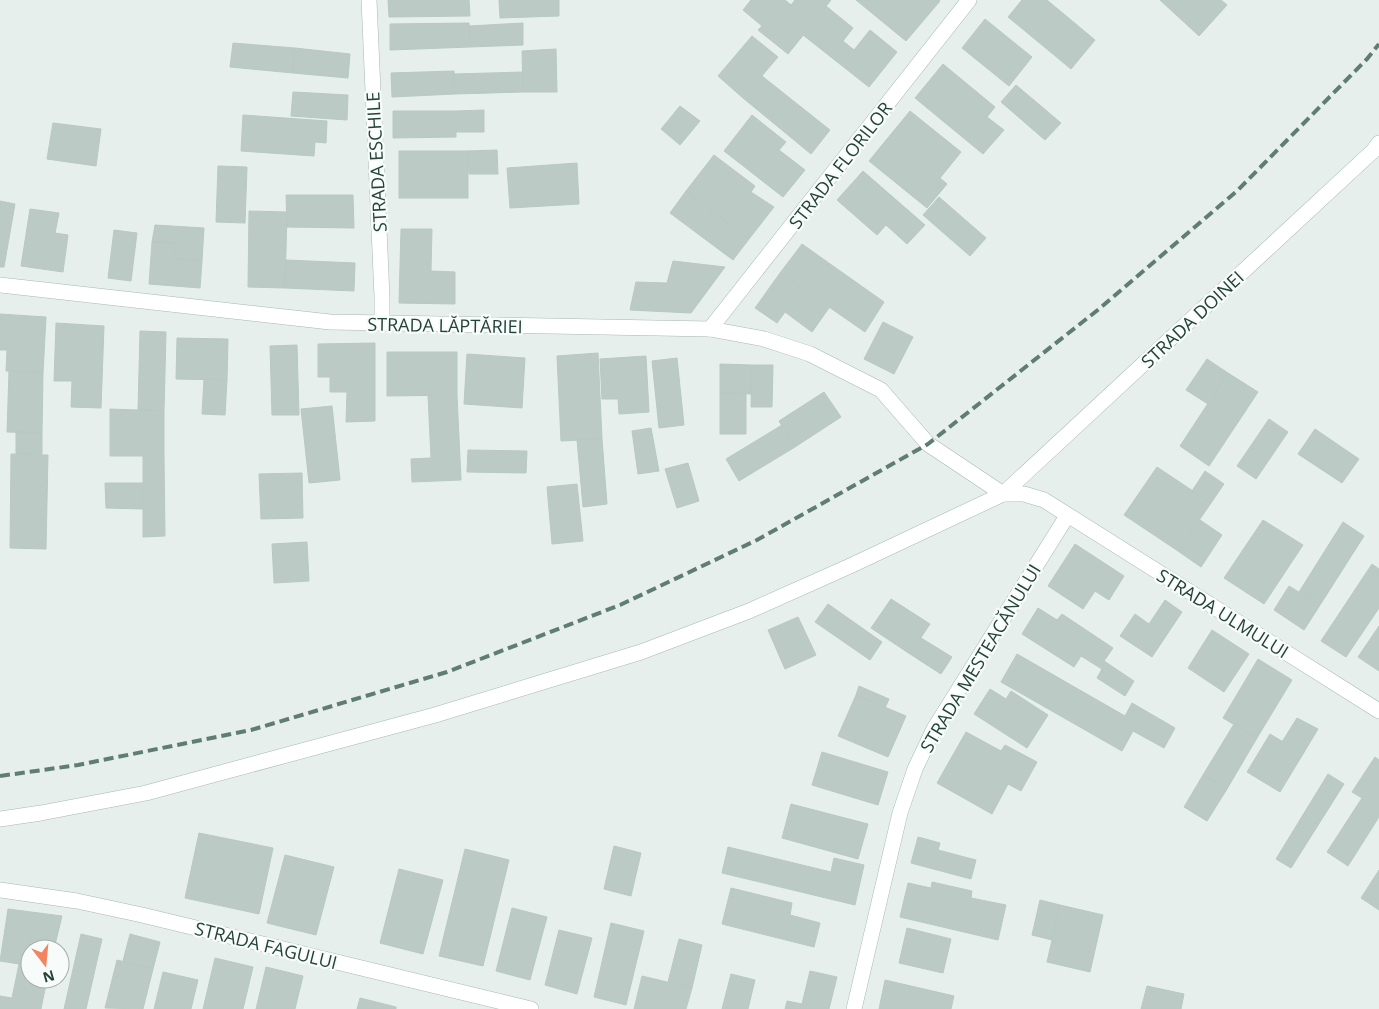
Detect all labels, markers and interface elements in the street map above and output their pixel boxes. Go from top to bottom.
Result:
street label: STRADA ESCHILE [360,91,392,233]
street label: STRADA FLORILOR [783,97,897,233]
street label: STRADA DOINEI [1136,265,1248,373]
street label: STRADA LĂPTĂRIEI [367,312,523,338]
street label: STRADA MESTEACĂNULUI [914,559,1046,757]
street label: STRADA ULMULUI [1153,563,1293,663]
street label: STRADA FAGULUI [192,916,340,974]
north arrow [20,939,70,989]
text: N [41,966,57,988]

